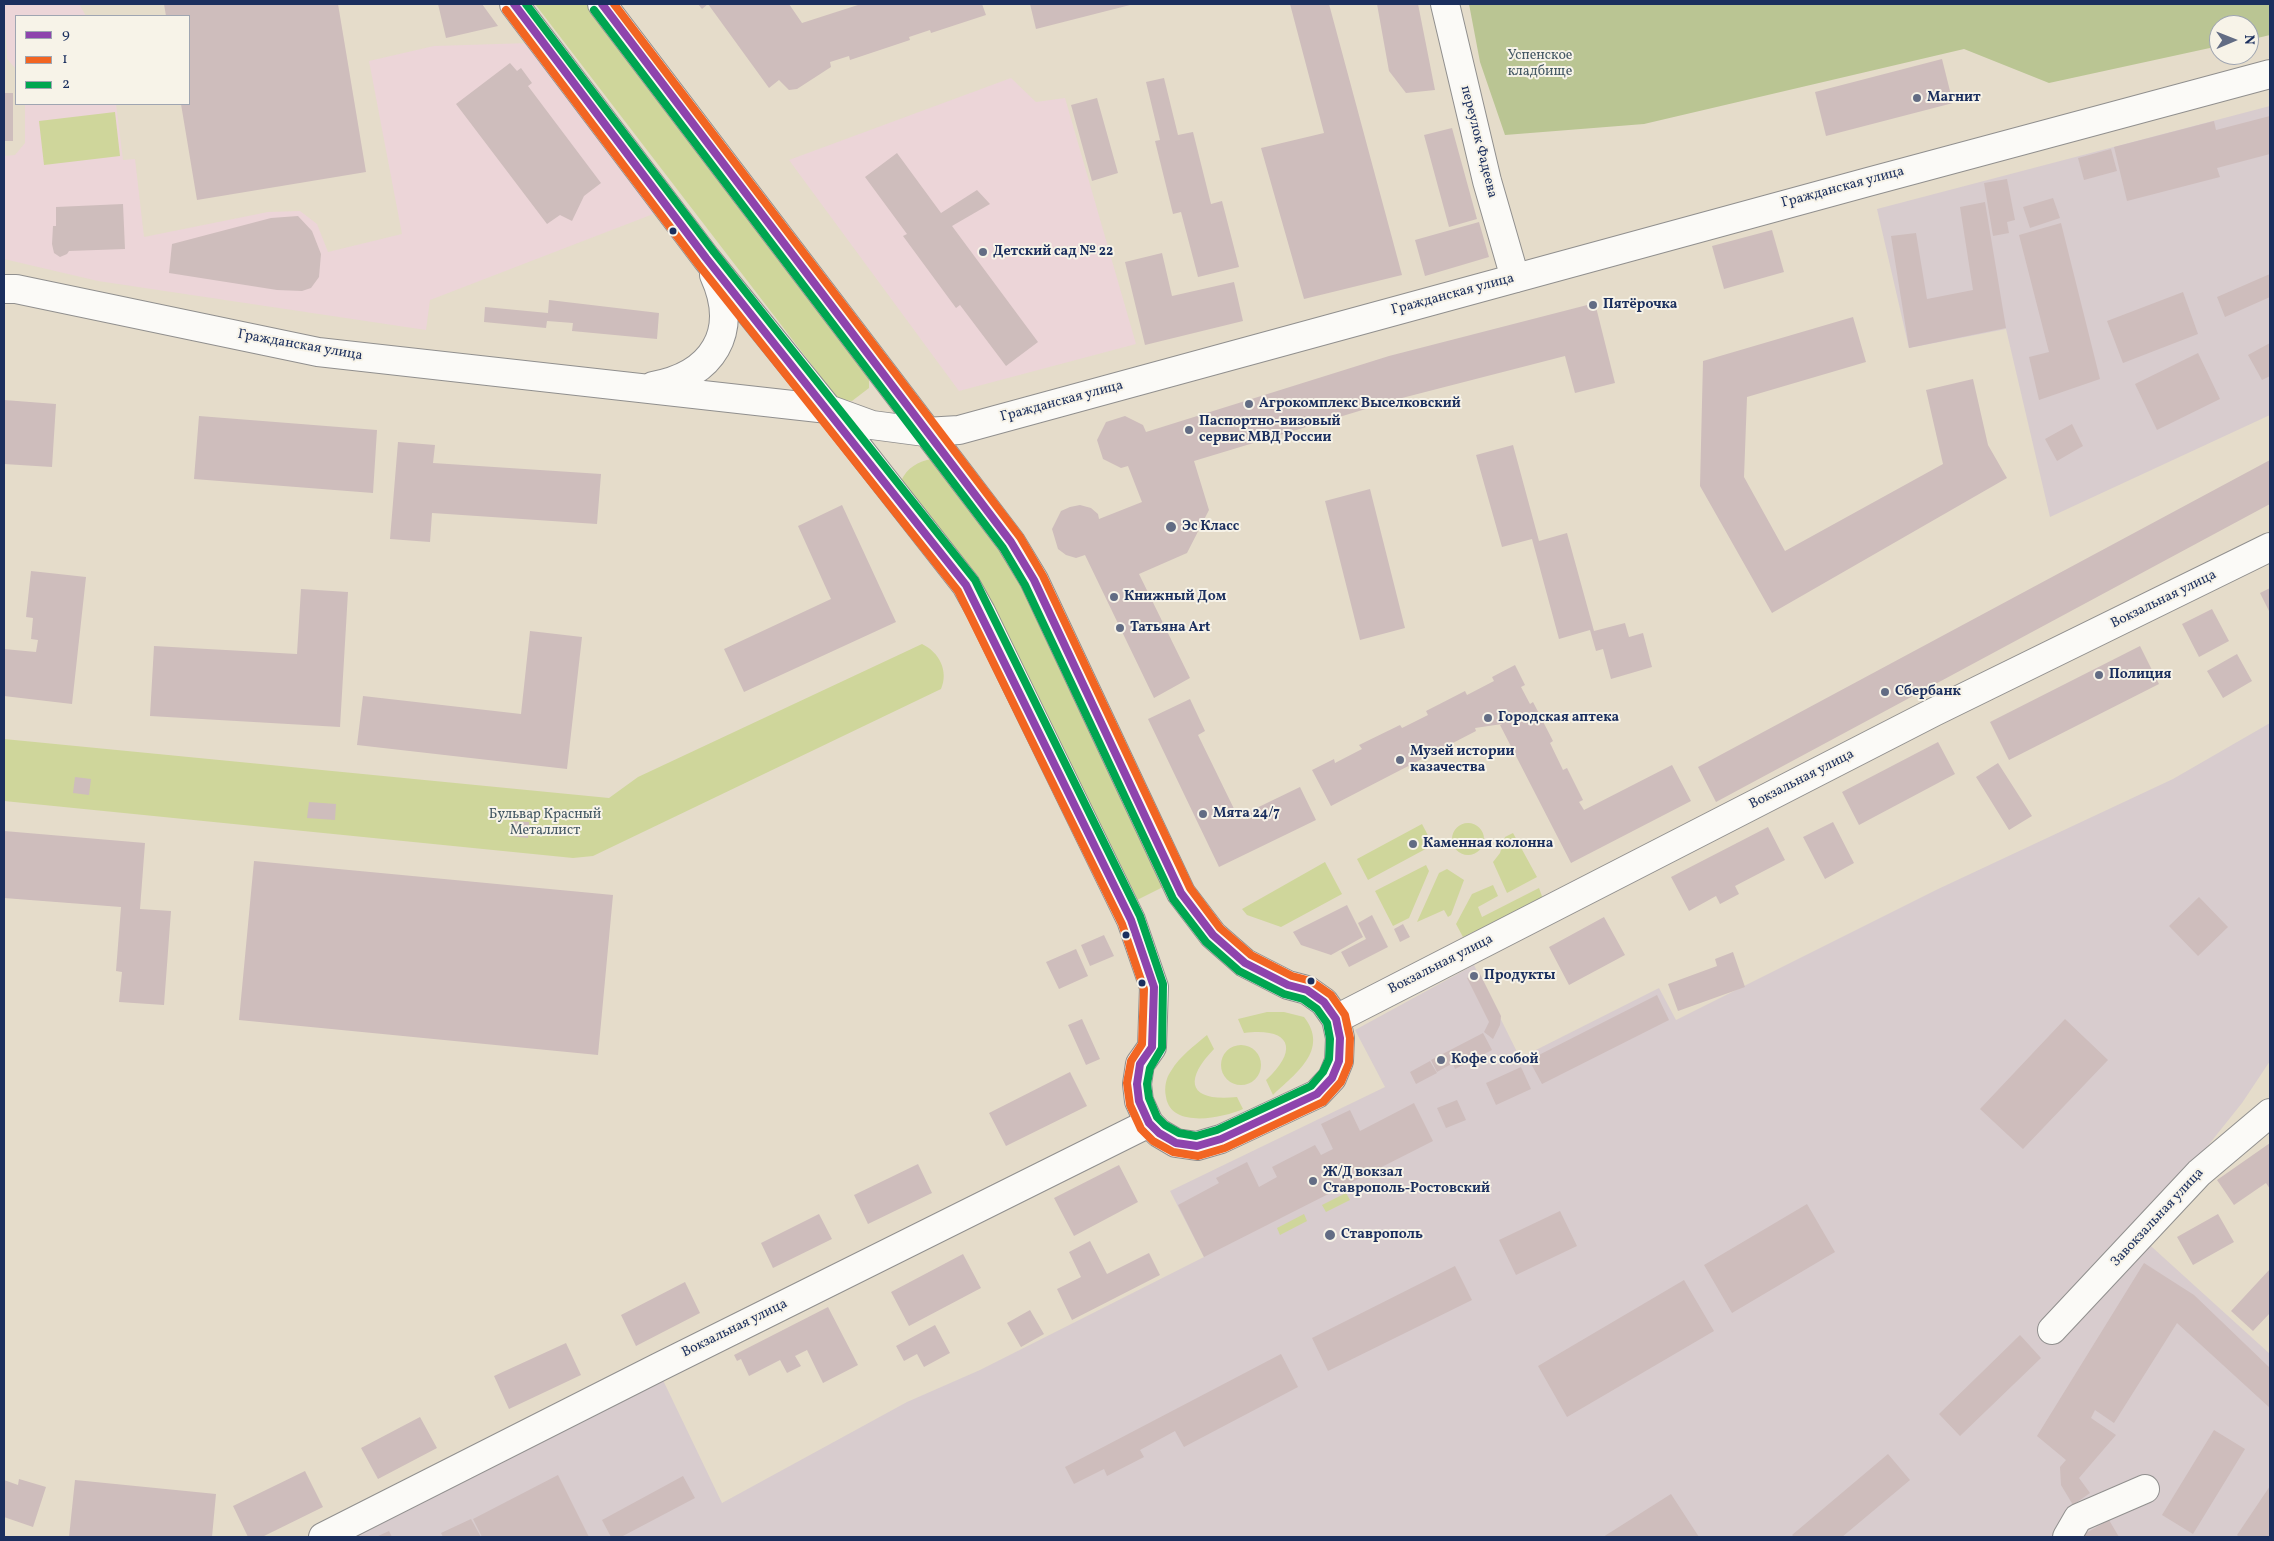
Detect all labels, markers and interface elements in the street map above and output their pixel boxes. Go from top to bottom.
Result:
legend [15,15,190,105]
north arrow [2209,15,2259,65]
text: 9 [62,24,70,45]
text: N [2239,34,2258,45]
park label: Успенское кладбище [1508,48,1572,80]
text: 1 [62,49,68,70]
text: 2 [62,74,70,95]
street label: переулок Фадеева [1456,84,1500,200]
place label: Магнит [1927,90,1981,106]
marker: Магнит [1911,92,1923,104]
street label: Гражданская улица [1780,164,1906,212]
unlabelled marker [668,226,678,236]
place label: Детский сад № 22 [993,244,1113,260]
marker: Детский сад № 22 [977,246,989,258]
street label: Гражданская улица [1390,271,1516,319]
place label: Пятёрочка [1603,297,1678,313]
marker: Пятёрочка [1587,299,1599,311]
street label: Гражданская улица [236,327,364,365]
street label: Гражданская улица [999,378,1125,426]
place label: Агрокомплекс Выселковский [1259,396,1461,412]
marker: Агрокомплекс Выселковский [1243,398,1255,410]
place label: Паспортно-визовый сервис МВД России [1199,414,1341,447]
marker: Паспортно-визовый сервис МВД России [1183,424,1195,436]
place label: Эс Класс [1182,519,1239,535]
marker: Эс Класс [1164,520,1178,534]
street label: Вокзальная улица [2108,567,2220,633]
place label: Книжный Дом [1124,589,1226,605]
marker: Книжный Дом [1108,591,1120,603]
place label: Татьяна Art [1130,620,1210,636]
marker: Татьяна Art [1114,622,1126,634]
place label: Полиция [2109,667,2172,683]
marker: Полиция [2093,669,2105,681]
place label: Сбербанк [1895,684,1961,700]
marker: Сбербанк [1879,686,1891,698]
place label: Городская аптека [1498,710,1619,726]
marker: Городская аптека [1482,712,1494,724]
place label: Музей истории казачества [1410,744,1515,776]
street label: Вокзальная улица [1747,746,1857,814]
marker: Музей истории казачества [1394,754,1406,766]
place label: Мята 24/7 [1213,806,1280,822]
park label: Бульвар Красный Металлист [489,807,601,840]
marker: Мята 24/7 [1197,808,1209,820]
place label: Каменная колонна [1423,836,1553,852]
marker: Каменная колонна [1407,838,1419,850]
unlabelled marker [1121,930,1131,940]
street label: Вокзальная улица [1386,931,1496,999]
place label: Продукты [1484,968,1556,984]
marker: Продукты [1468,970,1480,982]
unlabelled marker [1306,976,1316,986]
unlabelled marker [1137,978,1147,988]
place label: Кофе с собой [1451,1052,1538,1068]
marker: Кофе с собой [1435,1054,1447,1066]
place label: Ж/Д вокзал Ставрополь-Ростовский [1323,1165,1490,1198]
street label: Завокзальная улица [2108,1165,2208,1271]
marker: Ж/Д вокзал Ставрополь-Ростовский [1307,1175,1319,1187]
place label: Ставрополь [1341,1227,1423,1243]
marker: Ставрополь [1323,1228,1337,1242]
street label: Вокзальная улица [679,1296,791,1362]

